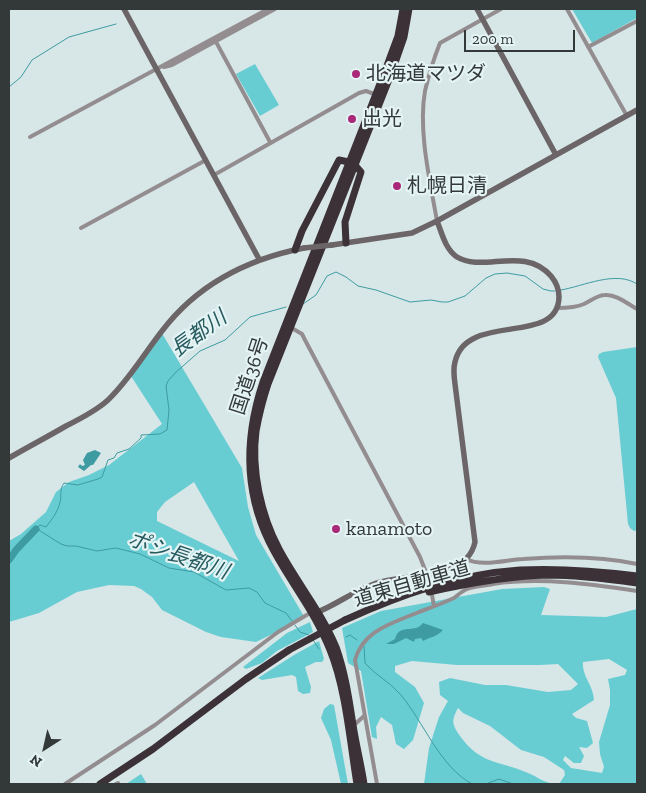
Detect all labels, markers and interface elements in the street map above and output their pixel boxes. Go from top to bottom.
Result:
scale bar [466,20,577,52]
text: 200 m [472,30,513,48]
place label: 北海道マツダ [366,62,486,86]
marker: 北海道マツダ [350,68,362,80]
place label: 出光 [362,107,402,131]
marker: 出光 [346,113,358,125]
place label: 札幌日清 [407,174,487,198]
marker: 札幌日清 [391,180,403,192]
water label: 長都川 [166,305,232,363]
street label: 国道36号 [226,334,274,418]
place label: kanamoto [346,517,432,541]
marker: kanamoto [330,523,342,535]
water label: ポシ長都川 [124,527,232,585]
street label: 道東自動車道 [351,556,473,612]
north arrow [20,723,70,773]
text: N [27,751,45,771]

